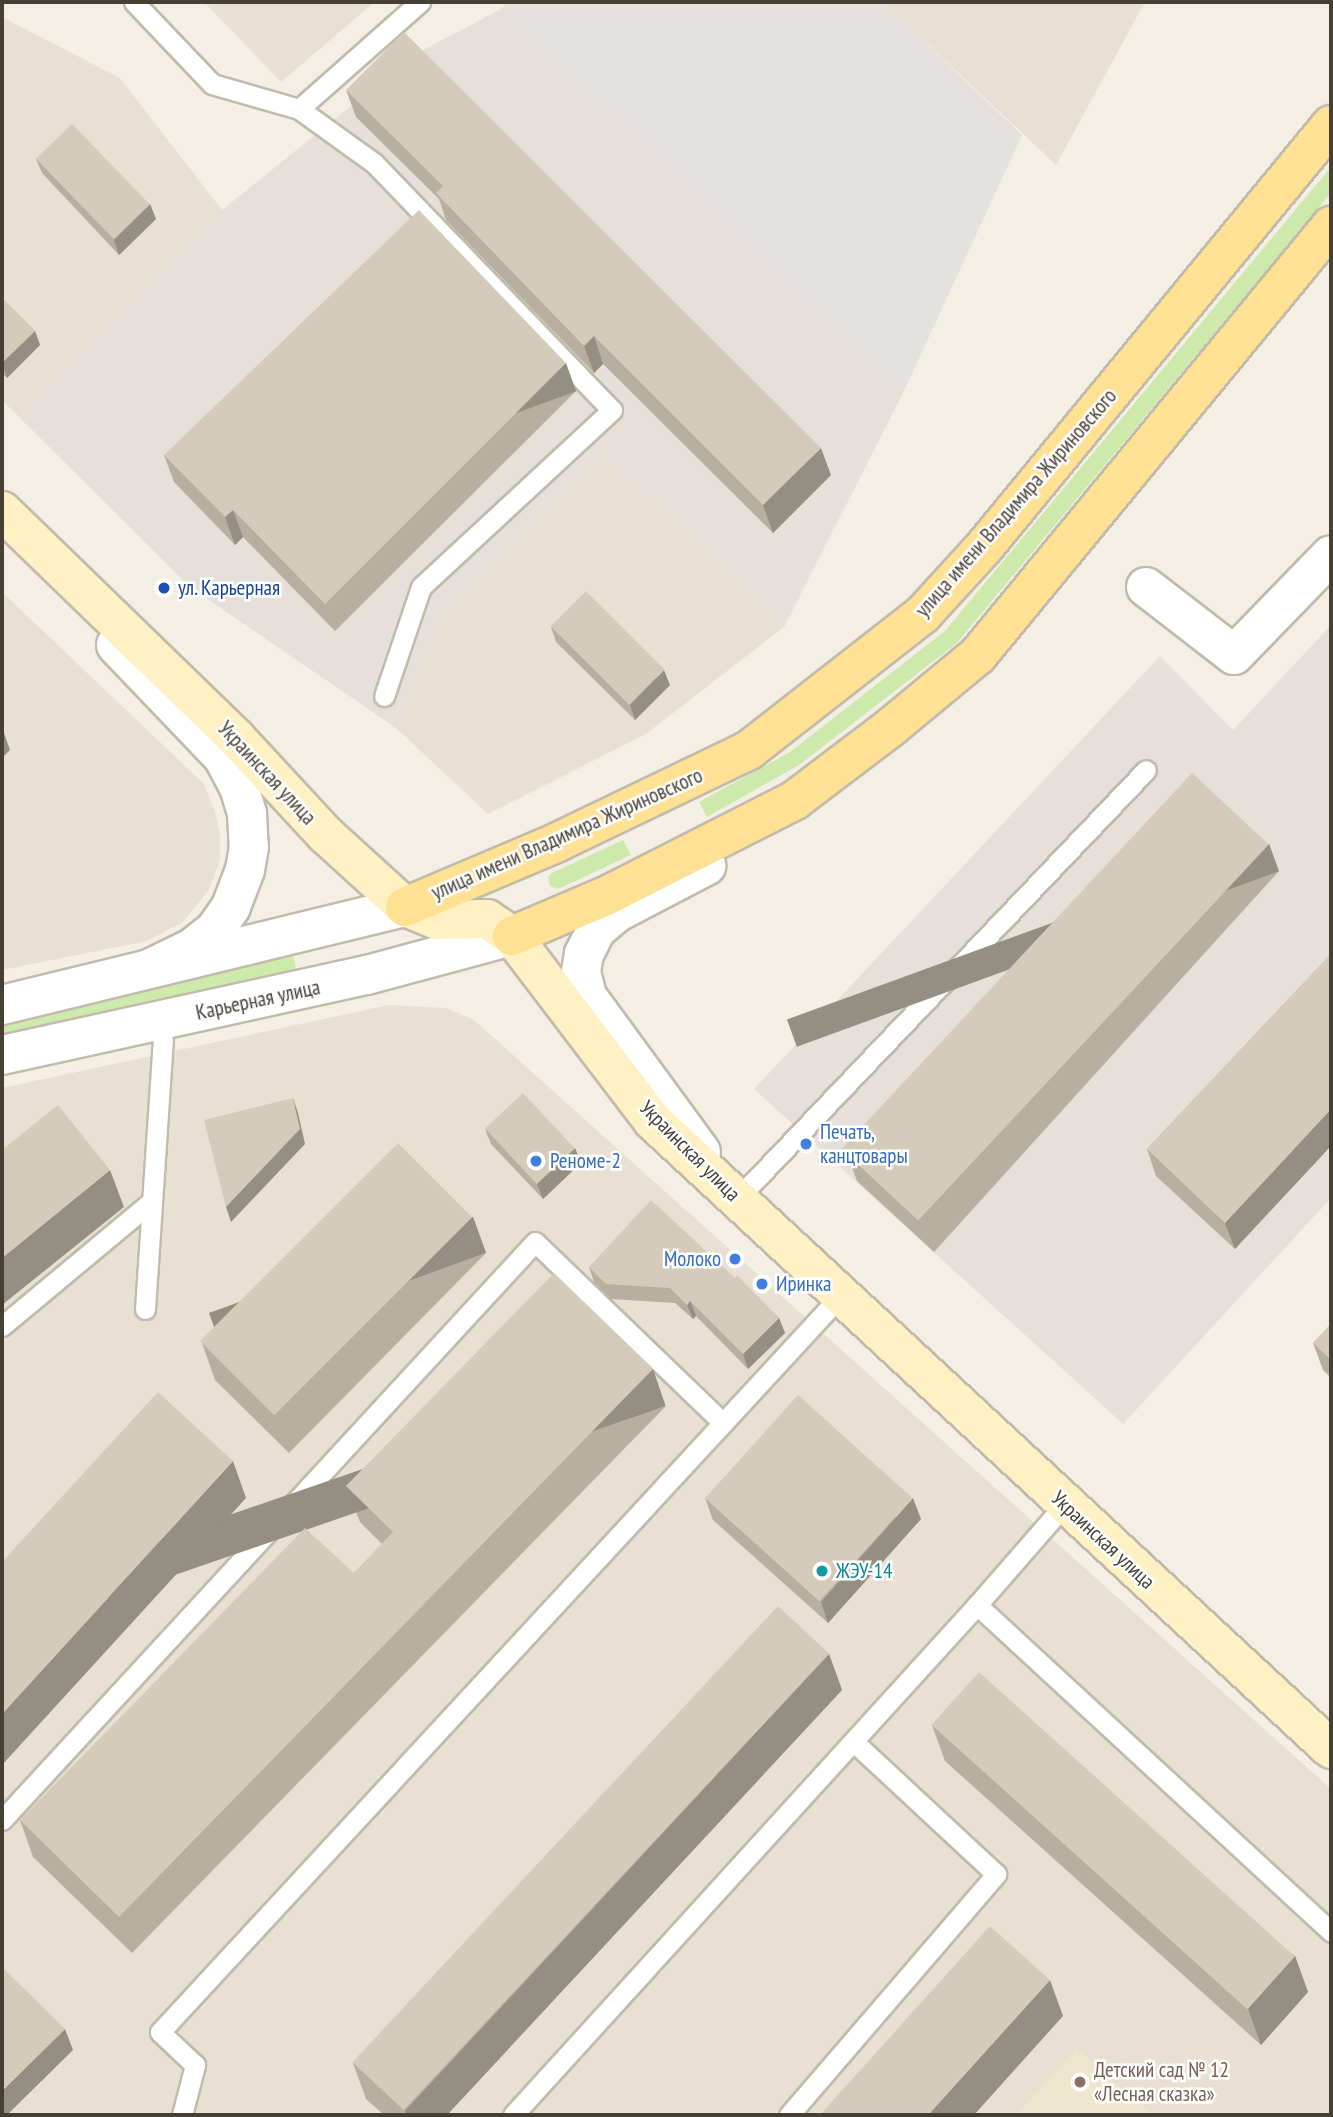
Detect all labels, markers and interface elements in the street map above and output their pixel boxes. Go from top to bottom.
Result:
street label: улица имени Владимира Жириновского [910,384,1122,622]
place label: ул. Карьерная [178,575,281,601]
marker: ул. Карьерная [156,580,172,596]
street label: Украинская улица [213,716,321,830]
street label: улица имени Владимира Жириновского [428,763,706,905]
street label: Карьерная улица [193,975,323,1025]
street label: Украинская улица [634,1095,746,1207]
place label: Печать, канцтовары [820,1119,908,1169]
marker: Печать, канцтовары [798,1136,814,1152]
place label: Реноме-2 [550,1148,621,1174]
marker: Реноме-2 [528,1153,544,1169]
place label: Молоко [664,1246,721,1272]
marker: Молоко [727,1251,743,1267]
place label: Иринка [776,1271,831,1297]
marker: Иринка [754,1276,770,1292]
street label: Украинская улица [1046,1486,1160,1594]
place label: ЖЭУ-14 [836,1558,892,1584]
marker: ЖЭУ-14 [814,1563,830,1579]
place label: Детский сад № 12 «Лесная сказка» [1094,2057,1229,2107]
marker: Детский сад № 12 «Лесная сказка» [1072,2074,1088,2090]

